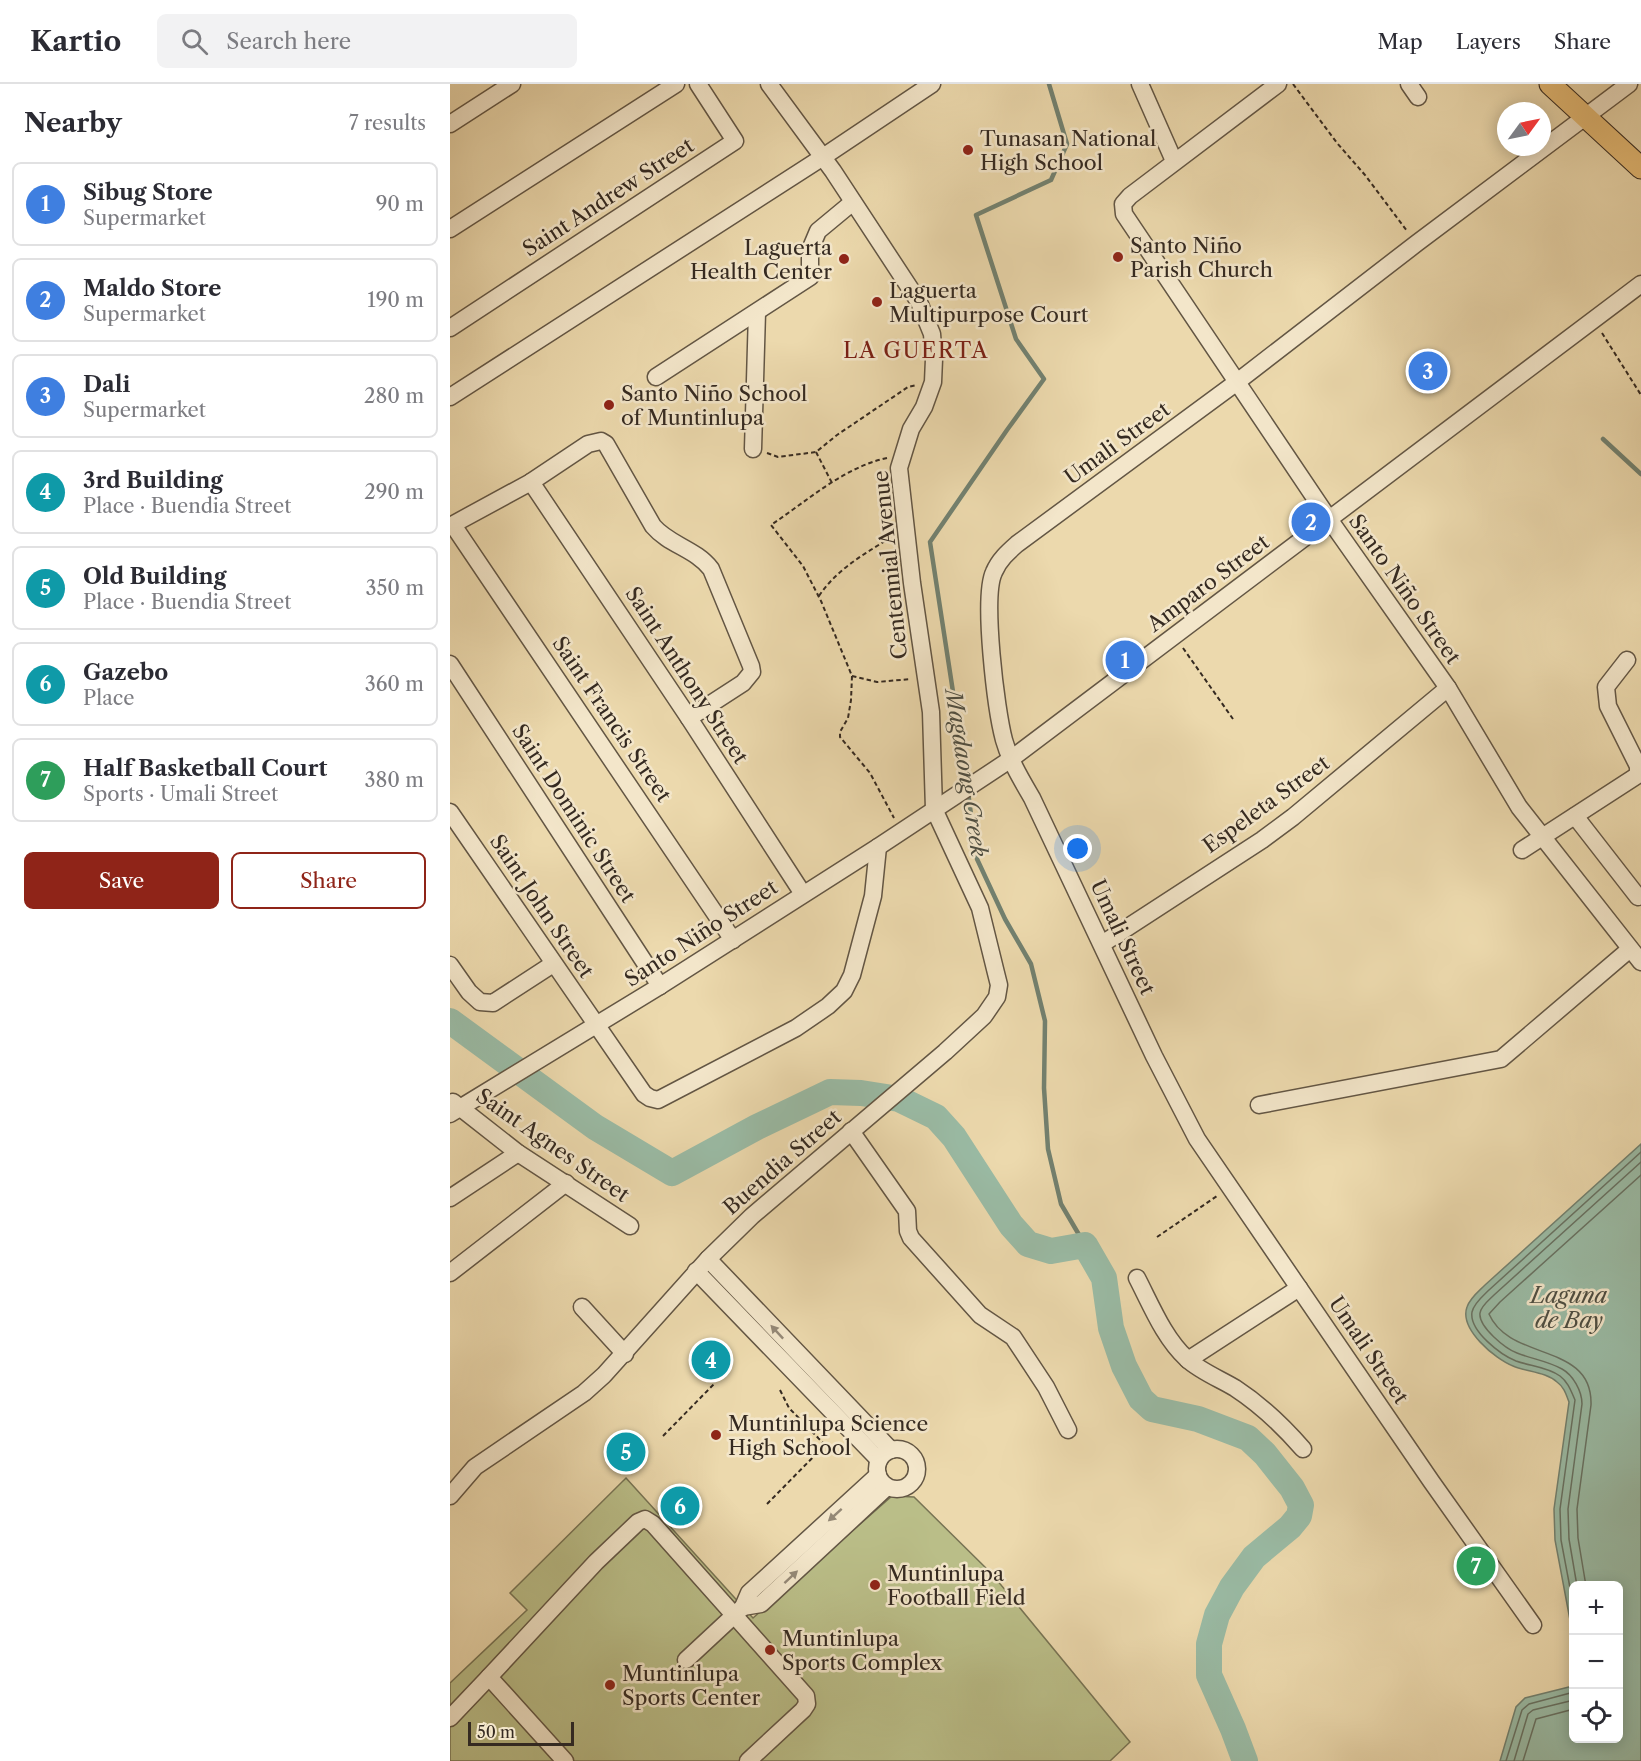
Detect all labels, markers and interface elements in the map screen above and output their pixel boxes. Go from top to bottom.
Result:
search box [157,14,577,68]
text: Kartio [30,24,121,58]
icon: search [178,25,211,58]
text: Search here [226,28,351,55]
text: Map [1378,29,1423,54]
text: Layers [1456,29,1521,54]
text: Share [1554,29,1611,54]
north arrow [1497,102,1551,156]
text: Nearby [24,107,122,139]
text: 7 results [349,111,426,135]
place label: Tunasan National High School [980,126,1156,175]
street label: Saint Andrew Street [518,132,699,262]
marker: Tunasan National High School [961,143,975,157]
text: Sibug Store [83,179,213,206]
text: 1 [41,192,50,216]
text: 90 m [376,192,424,216]
text: Supermarket [83,206,206,230]
place label: Santo Niño Parish Church [1130,233,1273,282]
place label: Laguerta Health Center [690,235,833,284]
marker: Santo Niño Parish Church [1111,250,1125,264]
marker: Laguerta Health Center [837,252,851,266]
text: Maldo Store [83,275,221,302]
place label: Laguerta Multipurpose Court [889,278,1089,327]
text: 2 [40,288,51,312]
text: 190 m [367,288,424,312]
marker: Laguerta Multipurpose Court [870,295,884,309]
text: Supermarket [83,302,206,326]
district label: LA GUERTA [843,337,989,364]
pin: 3 [1408,348,1448,394]
text: Dali [83,371,130,398]
place label: Santo Niño School of Muntinlupa [621,381,807,430]
text: 3 [40,384,51,408]
text: 280 m [364,384,424,408]
street label: Umali Street [1059,396,1175,490]
text: Supermarket [83,398,206,422]
marker: Santo Niño School of Muntinlupa [602,398,616,412]
text: 3rd Building [83,467,223,494]
street label: Centennial Avenue [868,469,912,661]
text: 4 [40,480,51,504]
text: 290 m [364,480,424,504]
text: Place · Buendia Street [83,494,291,518]
pin: 2 [1292,500,1330,544]
street label: Santo Niño Street [1344,509,1466,669]
street label: Amparo Street [1141,529,1274,637]
text: Old Building [83,563,226,590]
text: 5 [40,576,51,600]
text: 350 m [366,576,424,600]
street label: Saint Anthony Street [620,582,754,769]
text: Place · Buendia Street [83,590,291,614]
street label: Saint Francis Street [547,631,677,807]
pin: 1 [1106,638,1144,682]
text: Gazebo [83,659,168,686]
text: 6 [40,672,51,696]
text: 360 m [365,672,424,696]
water label: Magdaong Creek [939,684,993,859]
text: Place [83,686,134,710]
street label: Saint Dominic Street [507,719,641,907]
street label: Espeleta Street [1198,750,1334,858]
text: Half Basketball Court [83,755,327,782]
text: 7 [40,768,51,792]
text: 380 m [365,768,424,792]
text: Sports · Umali Street [83,782,278,806]
street label: Saint John Street [485,830,600,983]
your location [1063,834,1092,863]
button: Save [24,852,219,909]
button: Share [231,852,426,909]
street label: Santo Niño Street [620,874,783,992]
street label: Umali Street [1085,876,1161,999]
street label: Saint Agnes Street [472,1083,635,1207]
street label: Buendia Street [718,1104,846,1220]
water label: Laguna de Bay [1529,1282,1607,1334]
street label: Umali Street [1324,1292,1414,1409]
one-way arrow [770,1325,784,1340]
pin: 4 [692,1338,730,1382]
place label: Muntinlupa Science High School [728,1411,928,1460]
marker: Muntinlupa Science High School [709,1428,723,1442]
pin: 5 [606,1430,645,1474]
pin: 6 [660,1484,700,1528]
one-way arrow [828,1508,843,1521]
pin: 7 [1456,1544,1496,1588]
place label: Muntinlupa Football Field [887,1561,1026,1610]
one-way arrow [783,1570,798,1584]
marker: Muntinlupa Football Field [868,1578,882,1592]
map controls [1569,1581,1623,1743]
button: + [1569,1581,1623,1635]
place label: Muntinlupa Sports Complex [782,1626,943,1675]
button: − [1569,1635,1623,1689]
marker: Muntinlupa Sports Complex [763,1643,777,1657]
place label: Muntinlupa Sports Center [622,1661,761,1710]
marker: Muntinlupa Sports Center [603,1678,617,1692]
button: locate [1569,1689,1623,1743]
scale bar [468,1719,574,1746]
text: 50 m [477,1722,515,1742]

